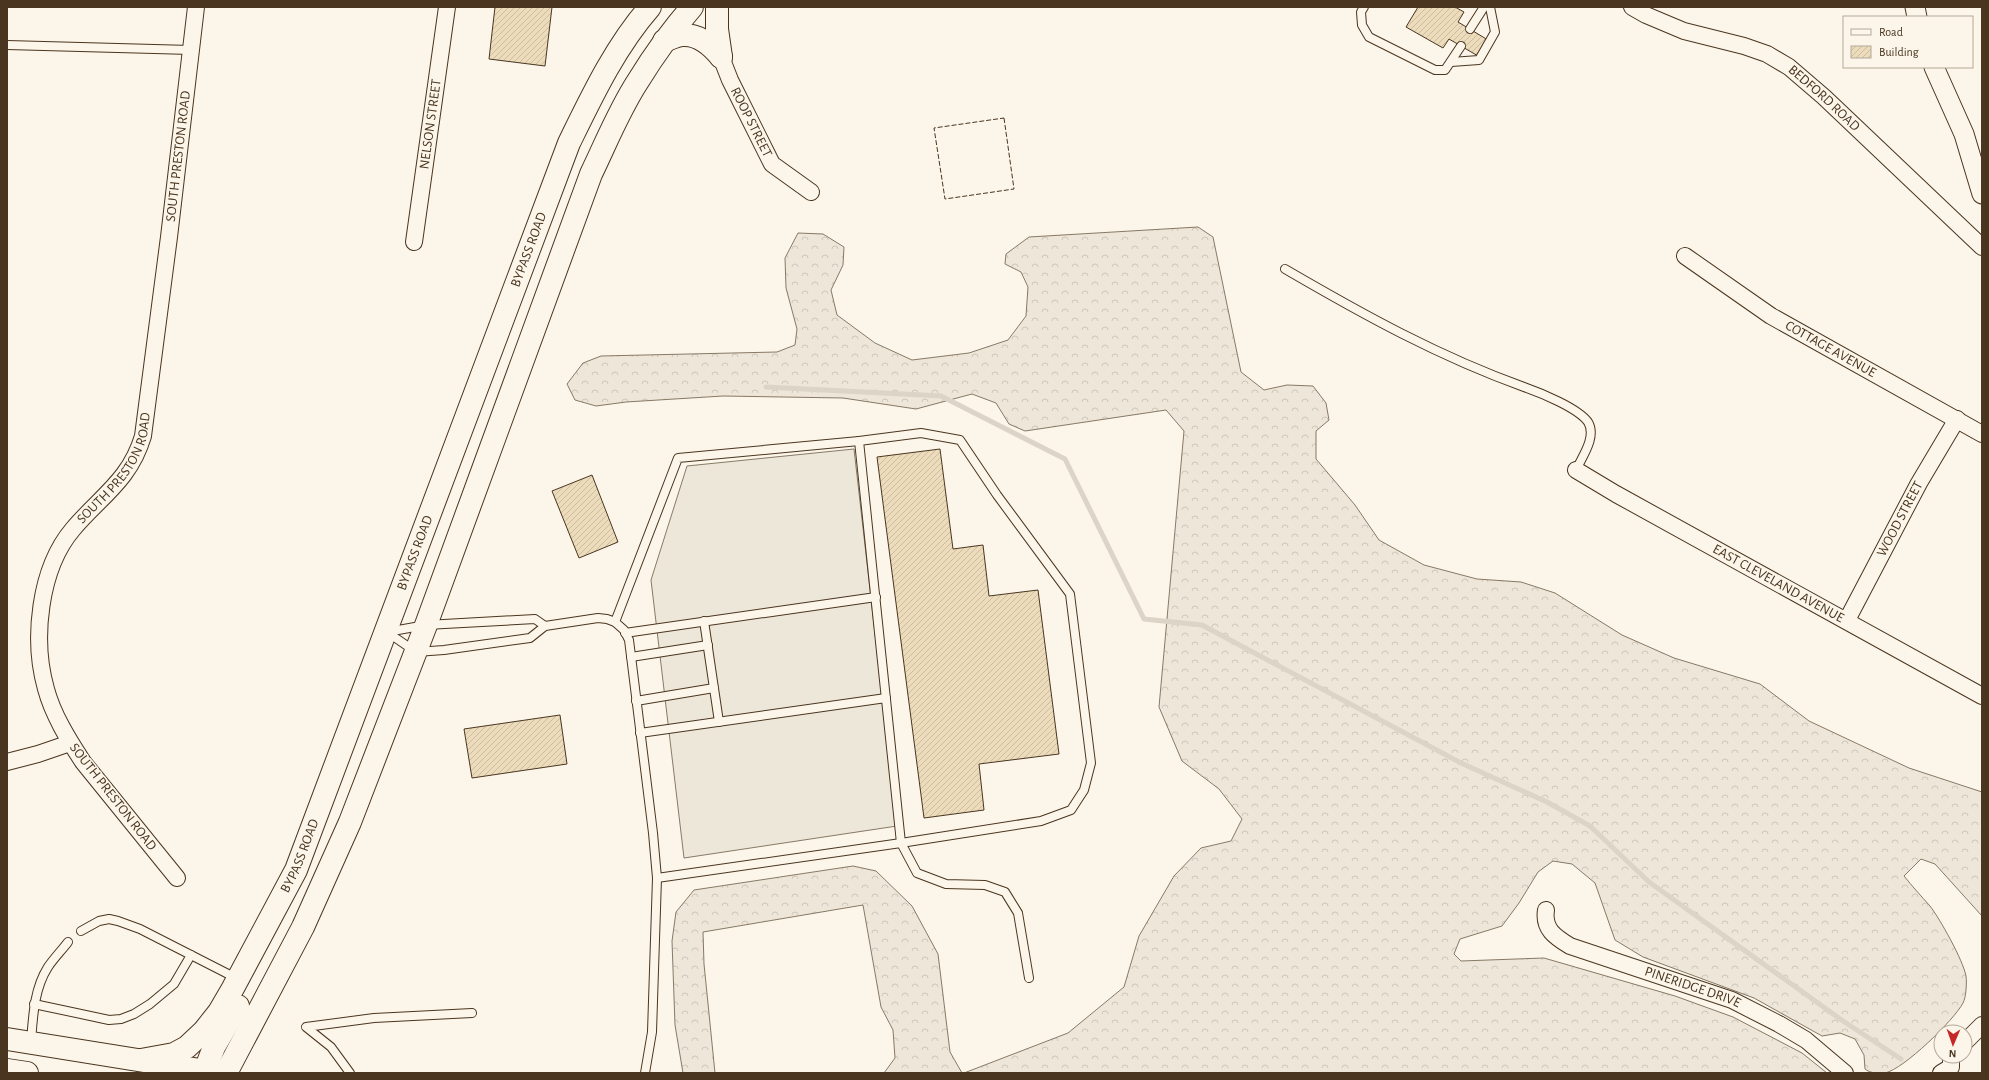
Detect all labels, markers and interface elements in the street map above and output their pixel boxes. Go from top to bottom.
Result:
legend [1843,16,1973,68]
text: Road [1879,26,1903,38]
text: Building [1879,46,1919,58]
street label: BEDFORD ROAD [1786,63,1862,134]
street label: NELSON STREET [417,78,444,170]
street label: ROOP STREET [728,85,775,160]
street label: SOUTH PRESTON ROAD [164,90,193,223]
street label: BYPASS ROAD [509,210,549,289]
street label: COTTAGE AVENUE [1783,318,1878,380]
street label: SOUTH PRESTON ROAD [74,412,153,526]
street label: WOOD STREET [1875,479,1926,559]
street label: BYPASS ROAD [395,514,435,592]
street label: EAST CLEVELAND AVENUE [1710,542,1846,625]
street label: SOUTH PRESTON ROAD [67,741,159,853]
street label: BYPASS ROAD [278,817,322,895]
street label: PINERIDGE DRIVE [1643,964,1743,1010]
north arrow [1933,1024,1973,1064]
text: N [1949,1048,1957,1059]

